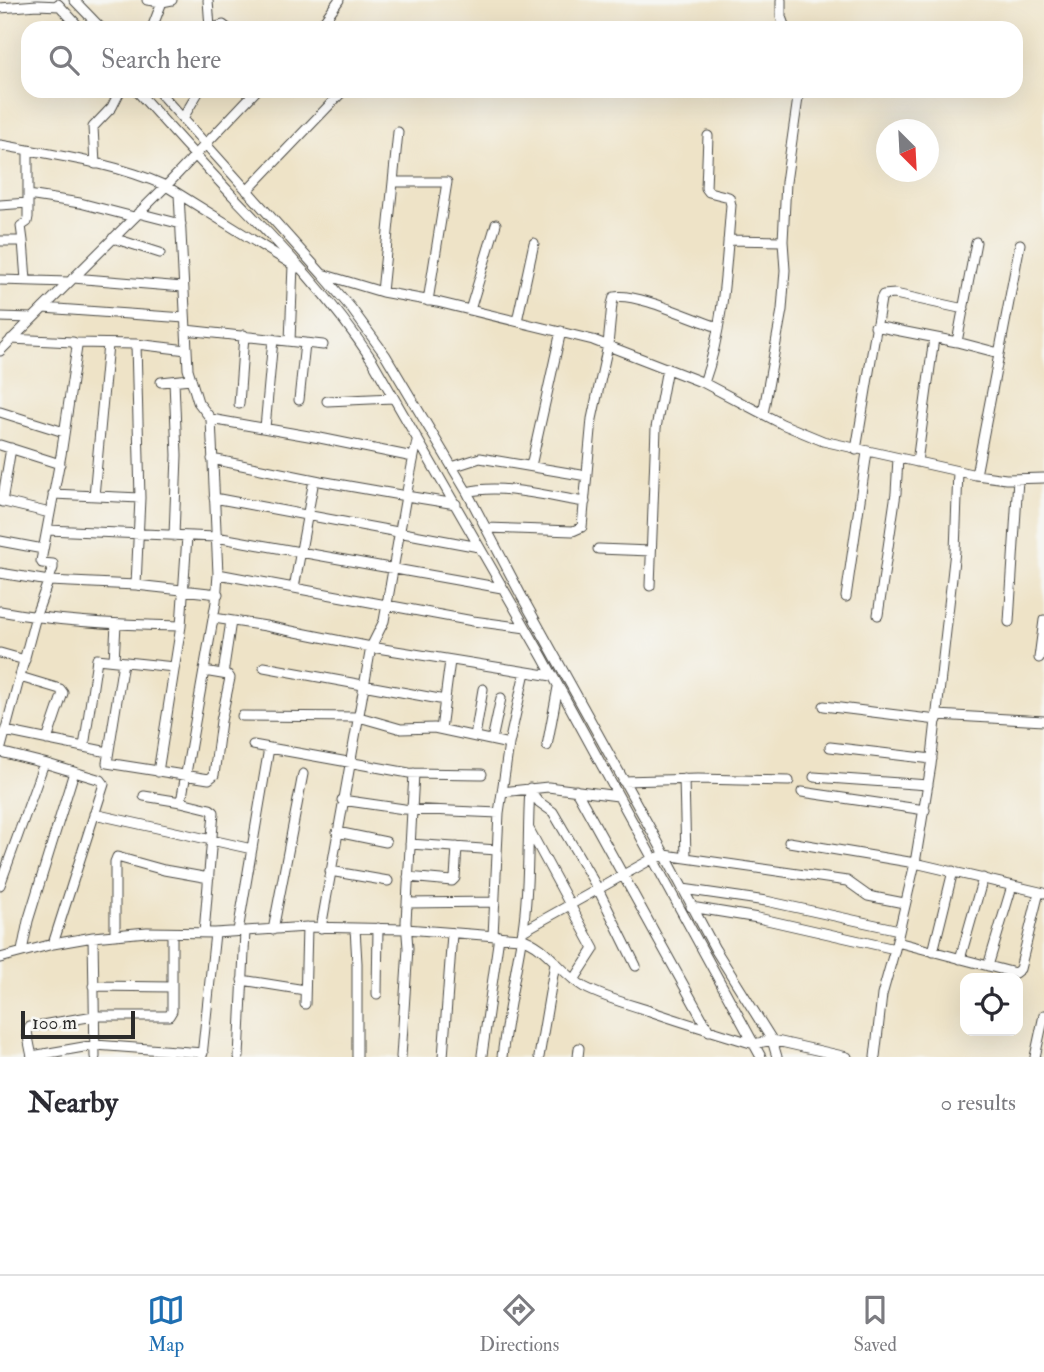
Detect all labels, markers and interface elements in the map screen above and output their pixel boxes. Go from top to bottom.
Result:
search box [21,21,1023,98]
icon: search [45,41,83,79]
text: Search here [101,44,221,76]
north arrow [876,119,939,182]
map controls [960,973,1023,1036]
button: locate [960,973,1023,1036]
scale bar [21,1008,135,1040]
text: 100 m [32,1011,77,1035]
text: Nearby [28,1084,118,1121]
text: 0 results [940,1088,1016,1117]
tab: Map [147,1291,185,1357]
tab: Directions [479,1291,559,1357]
tab: Saved [853,1291,897,1357]

